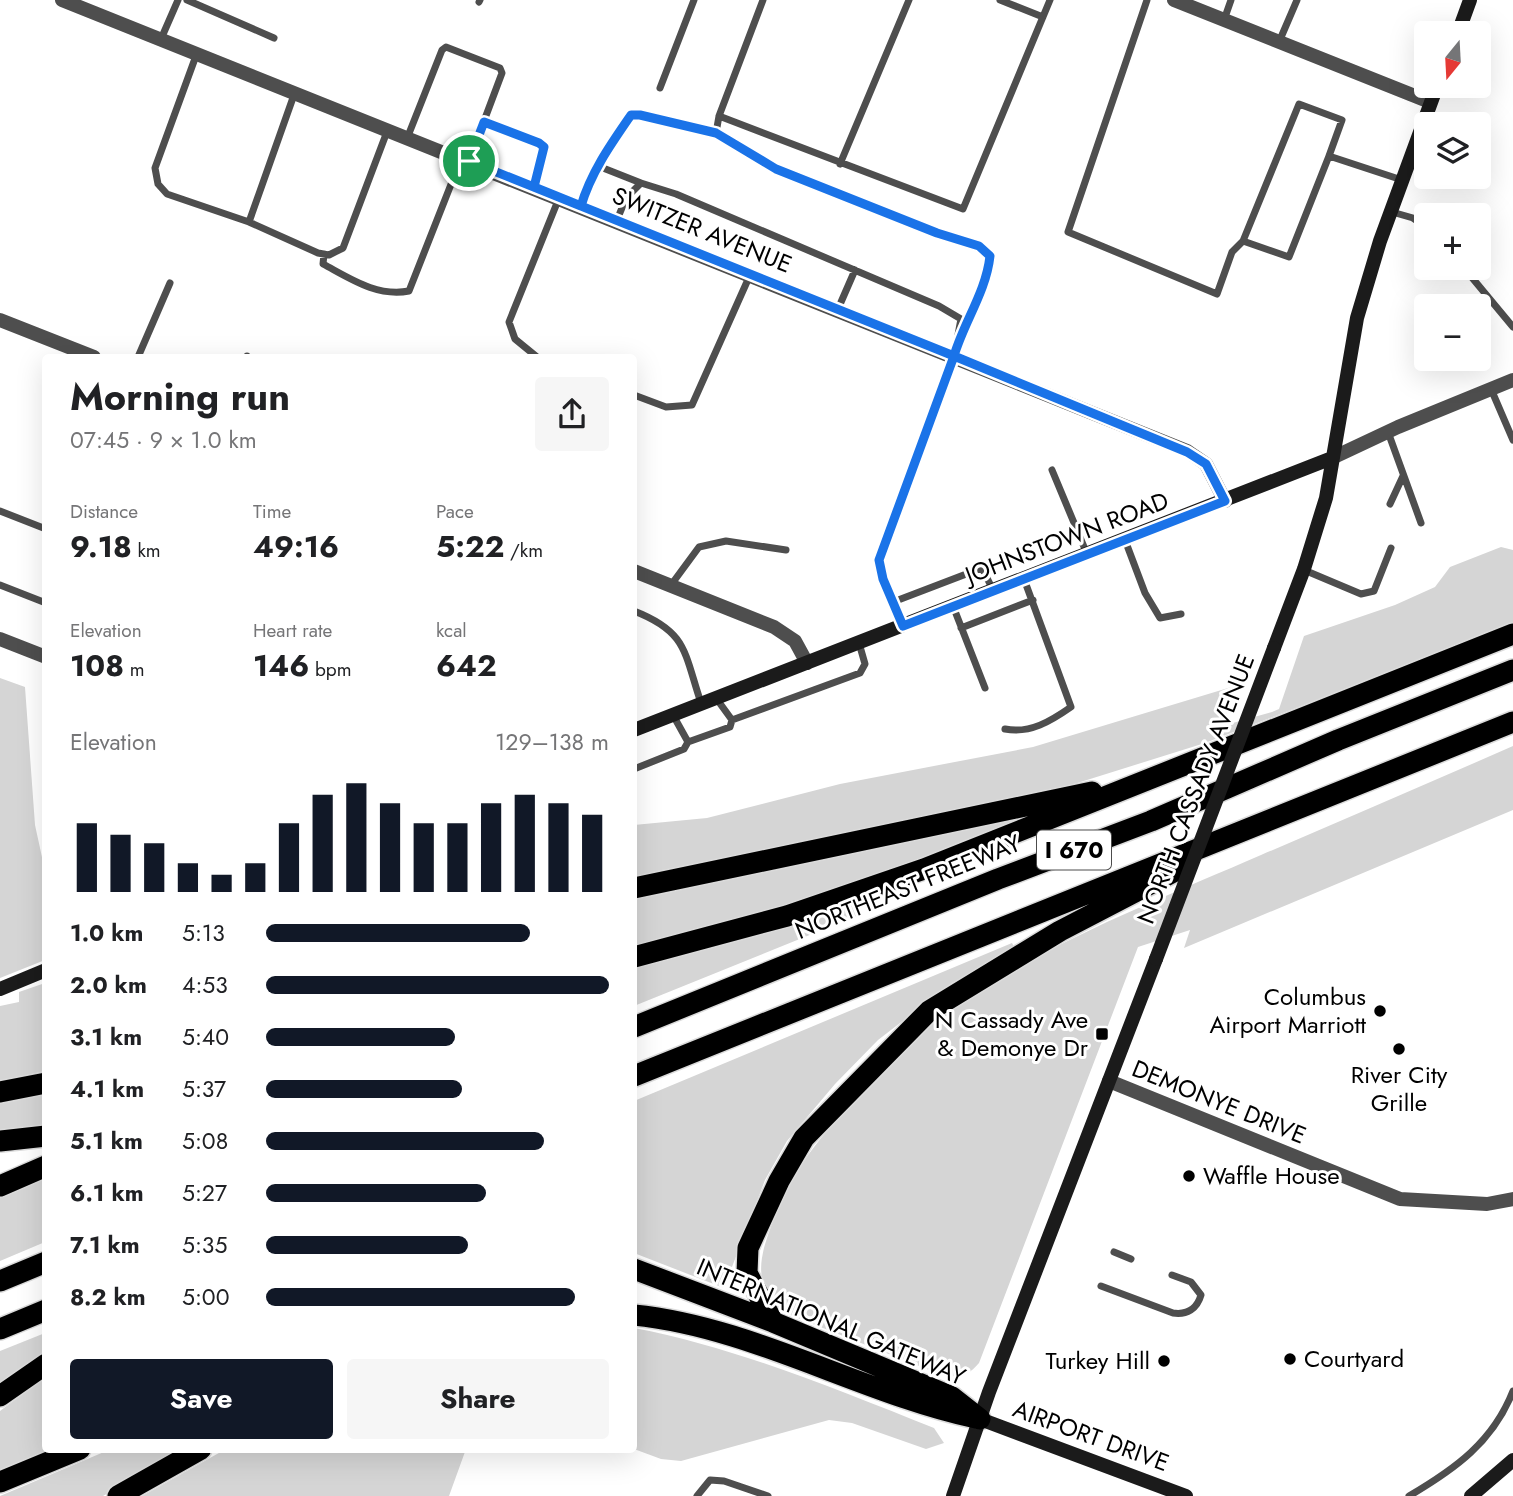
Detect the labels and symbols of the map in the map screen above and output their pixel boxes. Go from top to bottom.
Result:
north arrow [1414,21,1491,98]
pin [439,131,499,191]
street label: SWITZER AVENUE [607,178,797,282]
street label: JOHNSTOWN ROAD [957,483,1174,594]
street label: NORTH CASSADY AVENUE [1128,649,1263,929]
street label: NORTHEAST FREEWAY [790,825,1026,948]
road number: I 670 [1037,830,1111,870]
place label: Columbus Airport Marriott [1209,979,1366,1042]
place label: N Cassady Ave & Demonye Dr [935,1002,1089,1065]
marker: Columbus Airport Marriott [1372,1003,1388,1019]
marker: N Cassady Ave & Demonye Dr [1094,1026,1110,1042]
marker: River City Grille [1391,1041,1407,1057]
street label: DEMONYE DRIVE [1127,1051,1312,1152]
place label: River City Grille [1351,1057,1448,1120]
place label: Waffle House [1203,1158,1340,1193]
marker: Waffle House [1181,1168,1197,1184]
street label: INTERNATIONAL GATEWAY [691,1249,971,1394]
place label: Courtyard [1304,1341,1404,1376]
place label: Turkey Hill [1046,1343,1150,1378]
marker: Courtyard [1282,1351,1298,1367]
marker: Turkey Hill [1156,1353,1172,1369]
street label: AIRPORT DRIVE [1008,1391,1174,1480]

